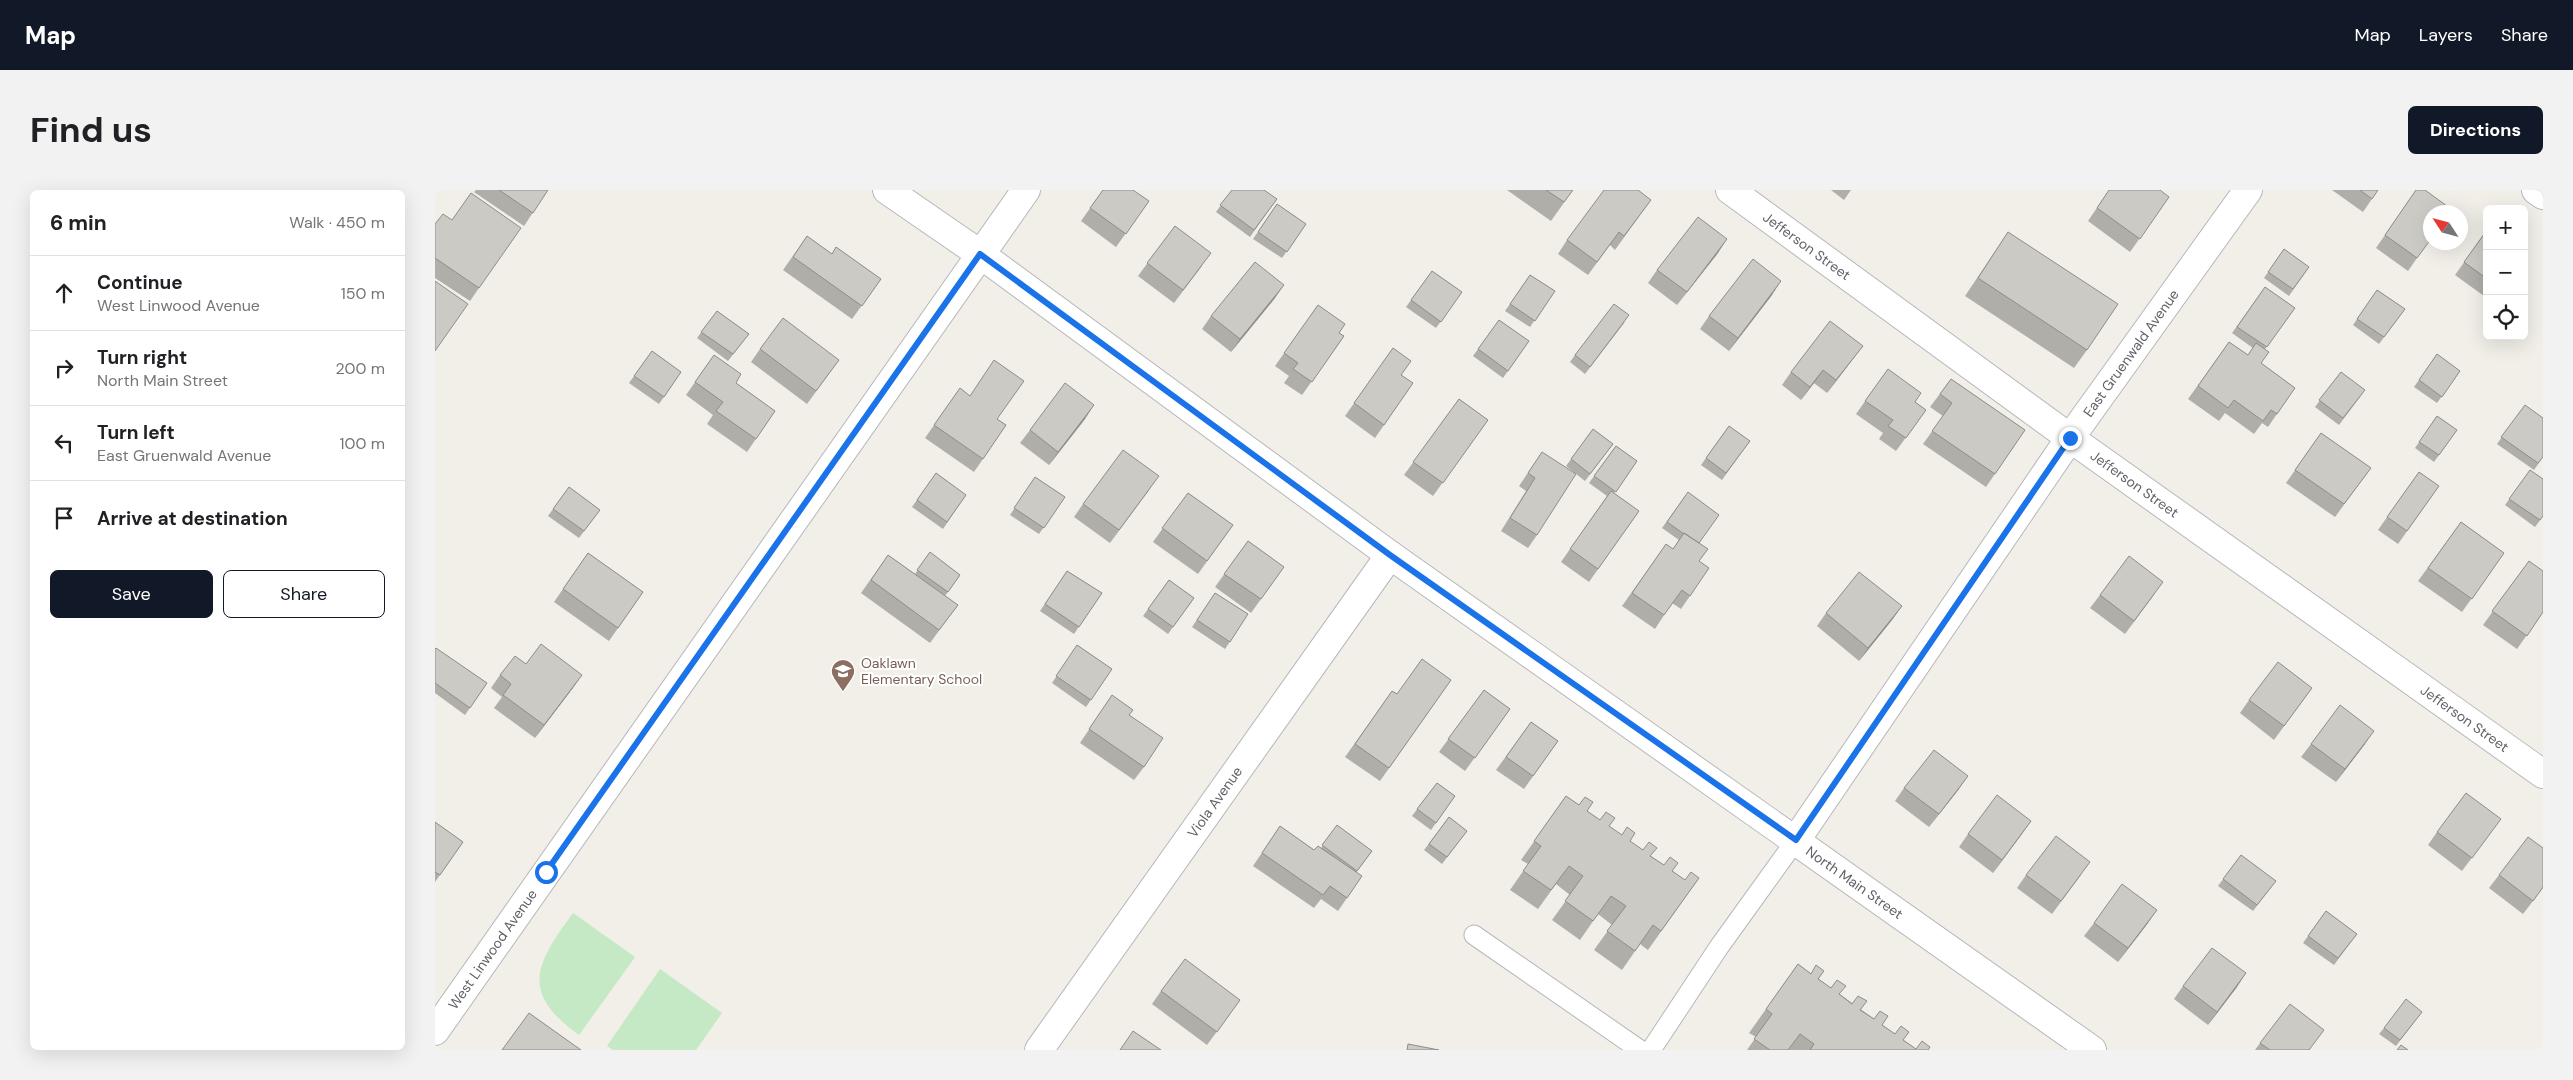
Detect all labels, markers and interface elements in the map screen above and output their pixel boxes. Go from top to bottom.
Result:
text: Map [25,20,76,51]
text: Map [2355,23,2391,47]
text: Layers [2419,23,2473,47]
text: Share [2501,23,2548,47]
button: Directions [2408,106,2543,154]
text: Find us [30,107,152,153]
north arrow [2423,205,2468,250]
map controls [2483,205,2528,340]
button: + [2483,205,2528,250]
street label: Jefferson Street [1759,208,1854,284]
text: 6 min [50,209,107,237]
text: Walk · 450 m [289,212,385,233]
button: − [2483,250,2528,295]
text: Continue [97,270,183,295]
icon: ahead [50,279,78,307]
text: 150 m [341,283,385,304]
street label: East Gruenwald Avenue [2079,286,2183,420]
text: West Linwood Avenue [97,295,260,316]
button: locate [2483,295,2528,340]
text: Turn right [97,345,187,370]
icon: right [50,354,78,382]
text: 200 m [336,358,385,379]
text: North Main Street [97,370,228,391]
text: Turn left [97,420,175,445]
route end [2059,427,2082,450]
icon: left [50,429,78,457]
text: 100 m [340,433,385,454]
text: East Gruenwald Avenue [97,445,271,466]
street label: Jefferson Street [2087,446,2182,521]
icon: arrive [50,504,78,532]
text: Arrive at destination [97,506,288,531]
button: Save [50,570,213,618]
button: Share [223,570,385,618]
place label: Oaklawn Elementary School [861,654,982,688]
school or university icon: Oaklawn Elementary School [830,658,856,692]
street label: Jefferson Street [2417,681,2512,756]
street label: Viola Avenue [1183,763,1246,841]
street label: North Main Street [1803,842,1907,923]
route start [535,861,558,884]
street label: West Linwood Avenue [444,886,541,1013]

